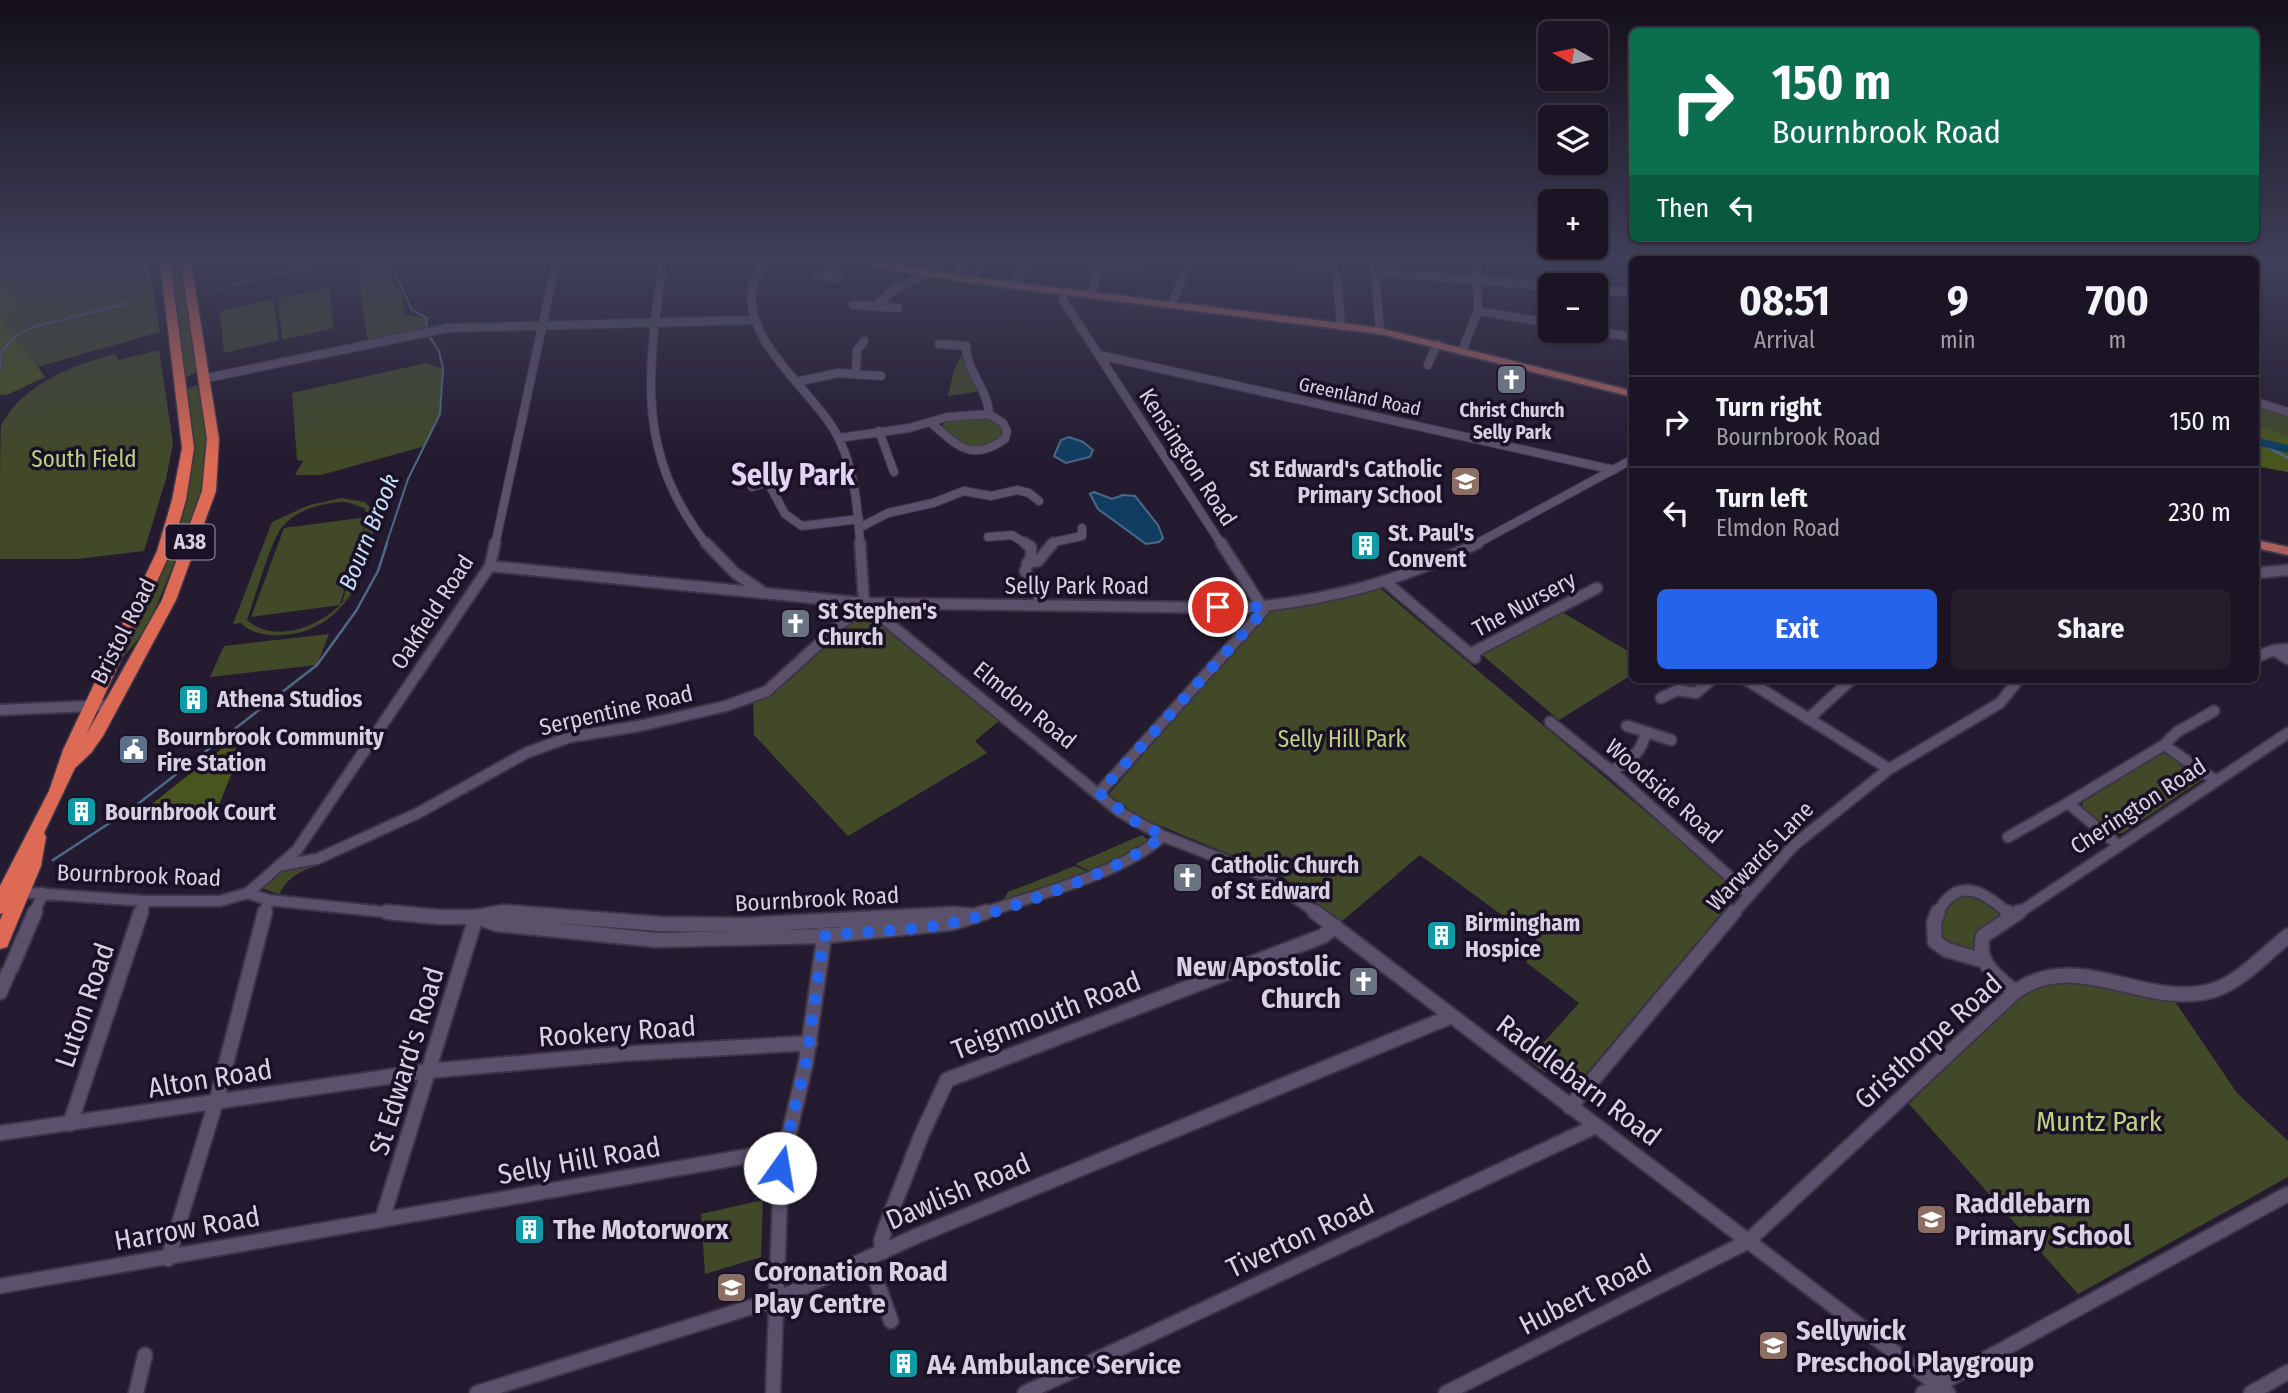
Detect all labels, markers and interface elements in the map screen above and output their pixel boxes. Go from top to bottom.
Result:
north arrow [1538,21,1608,91]
map controls [1538,21,1608,343]
text: 150 m [1772,53,1891,112]
icon: right [1657,56,1748,147]
button: layers [1538,105,1608,175]
text: Bournbrook Road [1772,113,2001,151]
button: + [1538,189,1608,259]
icon: left [1723,189,1761,227]
text: Then [1657,193,1709,224]
button: − [1538,273,1608,343]
text: 08:51 [1739,276,1830,326]
text: 9 [1947,276,1969,326]
text: 700 [2086,276,2149,326]
text: Arrival [1754,326,1815,354]
text: min [1940,326,1976,354]
text: m [2109,326,2126,354]
church icon: Christ Church Selly Park [1495,362,1529,396]
street label: Greenland Road [1297,372,1423,421]
street label: Kensington Road [1133,383,1243,531]
text: Turn right [1716,392,1822,423]
place label: Christ Church Selly Park [1460,399,1564,444]
icon: right [1657,403,1695,441]
text: 150 m [2169,406,2231,437]
text: Bournbrook Road [1716,423,1880,451]
park label: South Field [31,445,137,473]
place label: St Edward's Catholic Primary School [1249,455,1443,509]
district label: Selly Park [731,457,855,493]
school or university icon: St Edward's Catholic Primary School [1448,465,1482,499]
water label: Bourn Brook [333,470,405,594]
text: Turn left [1716,483,1808,514]
icon: left [1657,494,1695,532]
text: 230 m [2168,497,2231,528]
text: Elmdon Road [1716,514,1840,542]
place label: St. Paul's Convent [1388,519,1474,573]
road number: A38 [166,524,214,560]
building icon: St. Paul's Convent [1348,529,1382,563]
street label: Oakfield Road [385,549,479,675]
street label: The Nursery [1468,565,1581,643]
street label: Selly Park Road [1005,572,1149,600]
street label: Bristol Road [84,574,162,688]
pin [1188,577,1248,637]
icon: arrive [1199,588,1237,626]
button: Exit [1657,589,1937,669]
button: Share [1951,589,2231,669]
place label: St Stephen's Church [818,597,937,651]
church icon: St Stephen's Church [778,607,812,641]
street label: Elmdon Road [968,655,1082,755]
street label: Serpentine Road [537,679,695,741]
building icon: Athena Studios [177,682,211,716]
place label: Athena Studios [216,685,362,713]
place label: Bournbrook Community Fire Station [157,723,385,777]
park label: Selly Hill Park [1278,725,1407,753]
public building icon: Bournbrook Community Fire Station [117,733,151,767]
street label: Woodside Road [1600,733,1728,849]
street label: Cherington Road [2065,752,2211,860]
building icon: Bournbrook Court [65,795,99,829]
street label: Warwards Lane [1701,795,1819,917]
place label: Bournbrook Court [105,798,277,826]
place label: Catholic Church of St Edward [1211,851,1359,905]
street label: Bournbrook Road [56,858,222,892]
church icon: Catholic Church of St Edward [1171,861,1205,895]
street label: Bournbrook Road [734,881,900,917]
place label: Birmingham Hospice [1465,909,1580,963]
building icon: Birmingham Hospice [1425,919,1459,953]
street label: Luton Road [48,939,121,1072]
place label: New Apostolic Church [1176,950,1342,1015]
street label: St Edward's Road [362,963,451,1159]
street label: Teignmouth Road [947,964,1145,1067]
church icon: New Apostolic Church [1347,965,1381,999]
street label: Gristhorpe Road [1848,967,2009,1116]
street label: Raddlebarn Road [1490,1008,1667,1153]
street label: Rookery Road [537,1010,697,1053]
street label: Alton Road [146,1052,274,1105]
park label: Muntz Park [2036,1105,2163,1138]
street label: Selly Hill Road [495,1130,663,1191]
position arrow [743,1131,817,1205]
street label: Dawlish Road [881,1146,1035,1237]
place label: Raddlebarn Primary School [1955,1187,2131,1252]
street label: Tiverton Road [1221,1188,1379,1285]
street label: Harrow Road [112,1199,262,1258]
school or university icon: Raddlebarn Primary School [1915,1202,1949,1236]
building icon: The Motorworx [513,1212,547,1246]
place label: The Motorworx [553,1213,730,1246]
street label: Hubert Road [1514,1247,1657,1342]
place label: Coronation Road Play Centre [754,1255,948,1320]
school or university icon: Coronation Road Play Centre [714,1270,748,1304]
place label: Sellywick Preschool Playgroup [1796,1314,2034,1379]
school or university icon: Sellywick Preschool Playgroup [1756,1329,1790,1363]
building icon: A4 Ambulance Service [887,1347,921,1381]
place label: A4 Ambulance Service [926,1348,1181,1381]

